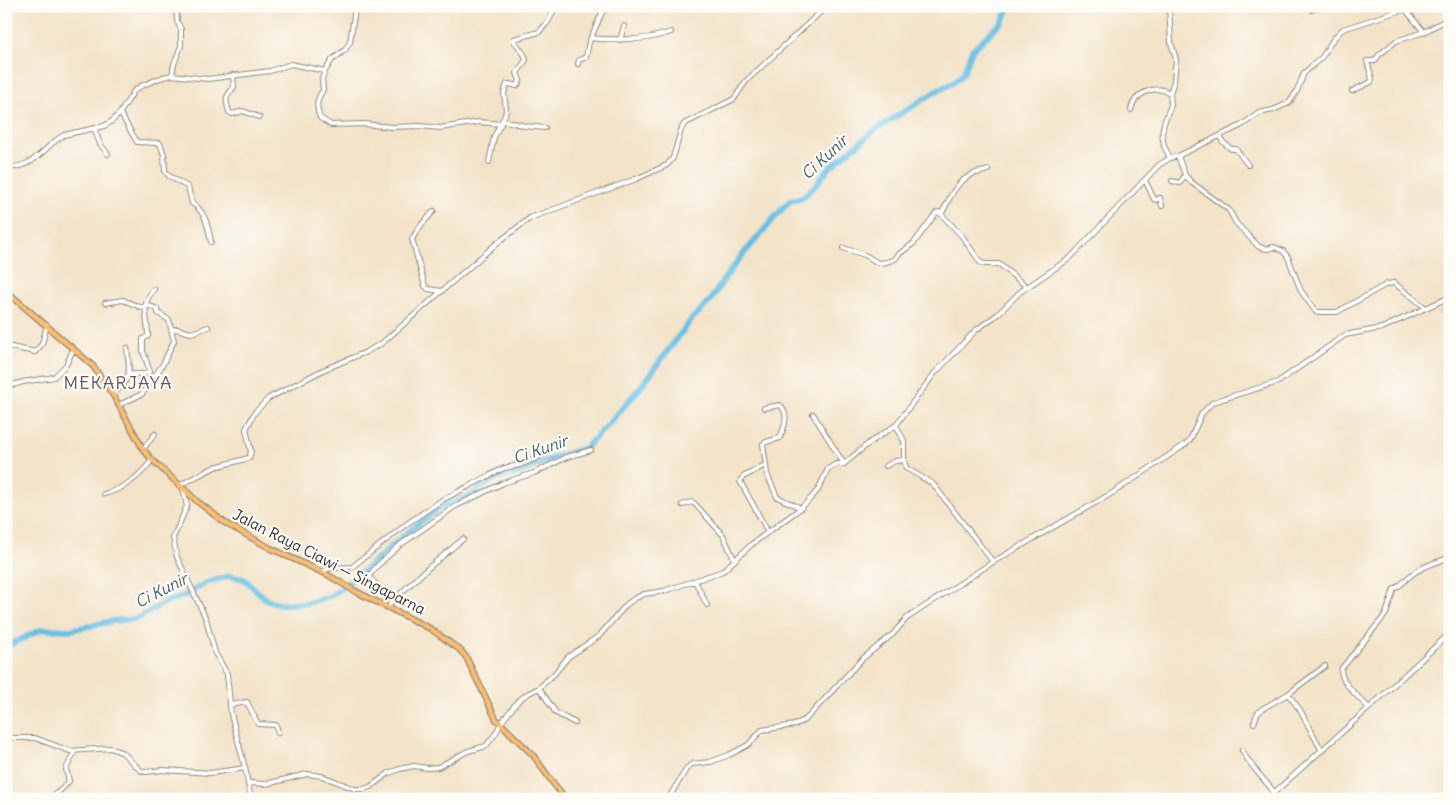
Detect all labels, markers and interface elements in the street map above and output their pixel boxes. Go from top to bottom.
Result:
water label: Ci Kunir [797,129,853,184]
district label: MEKARJAYA [63,371,173,394]
water label: Ci Kunir [510,430,572,468]
street label: Jalan Raya Ciawi — Singaparna [230,505,429,619]
water label: Ci Kunir [131,567,193,612]

